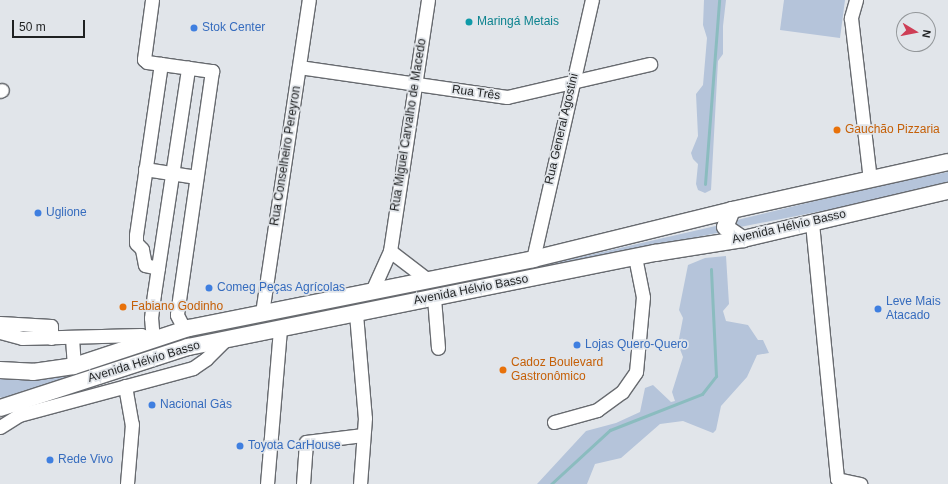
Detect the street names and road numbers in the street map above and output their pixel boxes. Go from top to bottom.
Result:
street label: Rua Miguel Carvalho de Macedo [388,38,430,212]
street label: Rua General Agostini [542,72,582,186]
street label: Rua Três [451,82,501,104]
street label: Rua Conselheiro Pereyron [268,85,304,227]
street label: Avenida Hélvio Basso [731,207,847,247]
street label: Avenida Hélvio Basso [412,272,530,308]
street label: Avenida Hélvio Basso [86,338,202,386]

